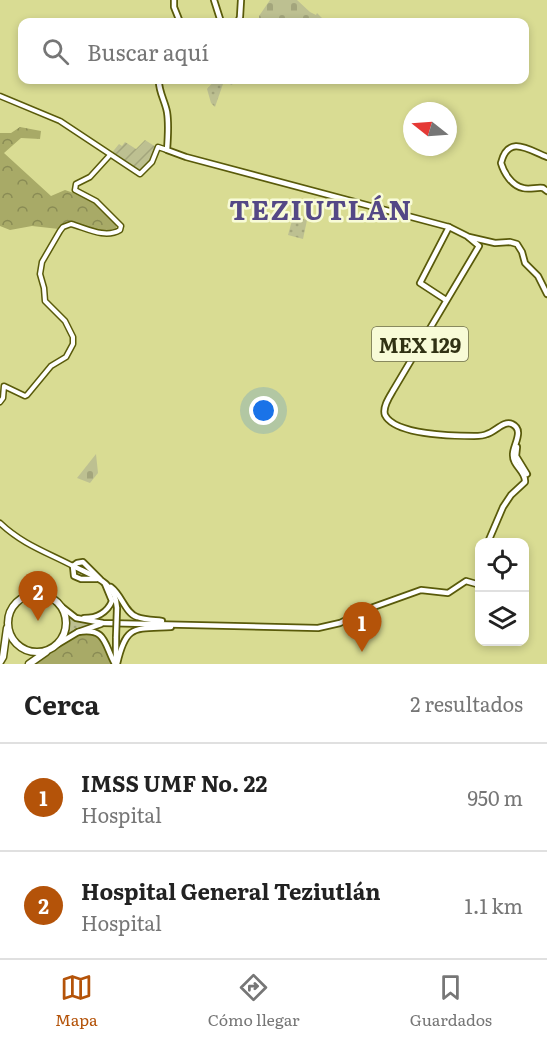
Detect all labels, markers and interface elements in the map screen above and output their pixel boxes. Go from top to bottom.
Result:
search box [18,18,529,84]
icon: search [39,35,72,68]
text: Buscar aquí [87,35,209,68]
north arrow [403,102,457,156]
district label: TEZIUTLÁN [229,188,413,228]
road number: MEX 129 [372,327,468,361]
your location [249,396,278,425]
map controls [475,538,529,646]
button: locate [475,538,529,592]
pin: 2 [18,572,57,621]
button: layers [475,592,529,646]
pin: 1 [342,602,382,652]
text: Cerca [24,684,100,723]
text: 2 resultados [410,688,523,718]
text: IMSS UMF No. 22 [81,766,267,799]
text: 1 [39,782,48,812]
text: 950 m [467,782,523,812]
text: Hospital [81,799,162,829]
text: Hospital General Teziutlán [81,874,381,907]
text: 2 [38,890,49,920]
text: 1.1 km [465,890,523,920]
text: Hospital [81,907,162,937]
tab: Mapa [55,971,98,1031]
tab: Cómo llegar [208,971,300,1031]
tab: Guardados [410,971,492,1031]

